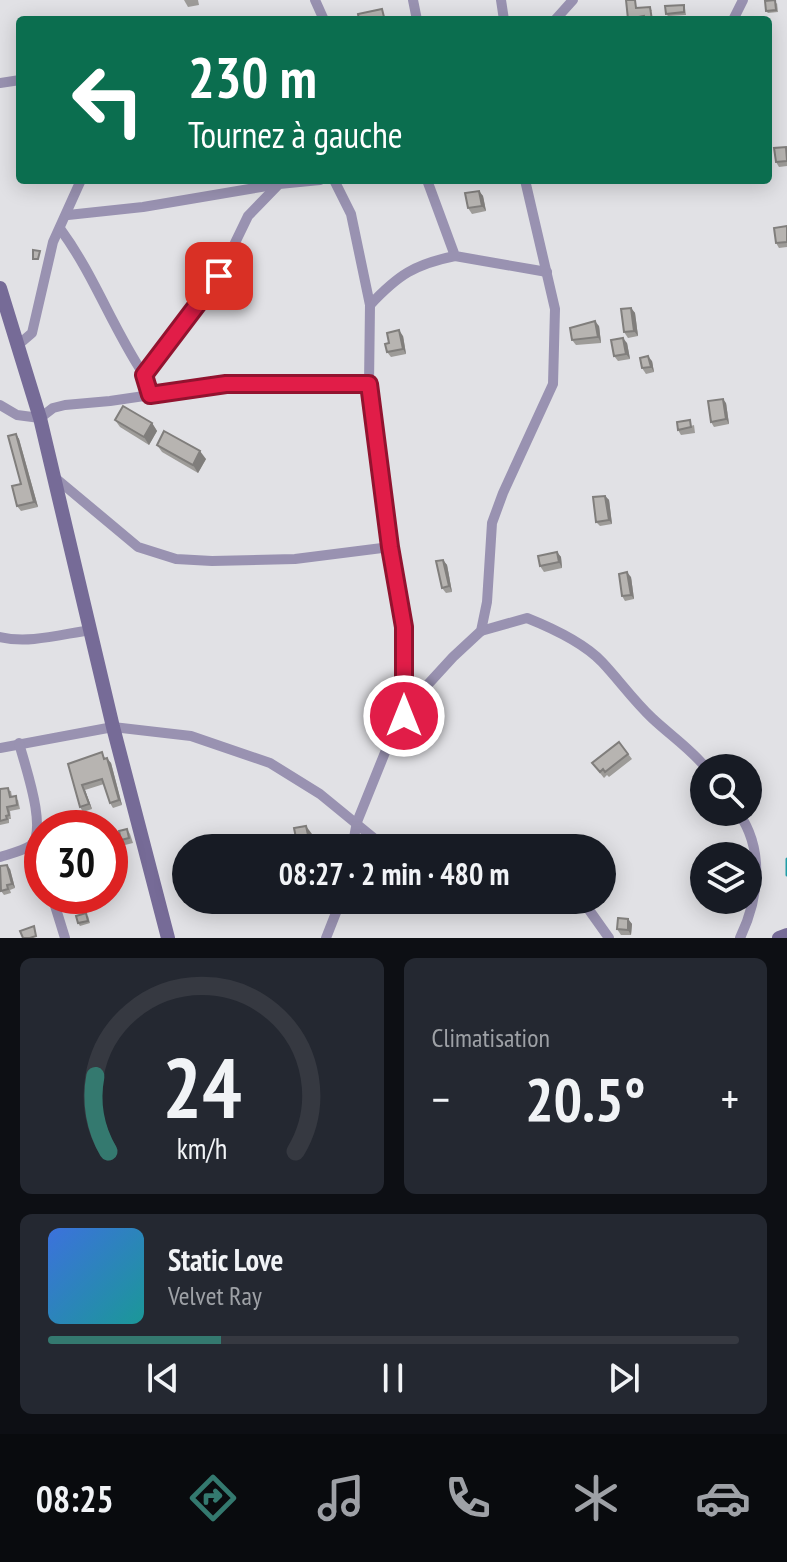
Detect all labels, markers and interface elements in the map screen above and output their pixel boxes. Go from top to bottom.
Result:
text: 230 m [188,41,317,113]
icon: left [56,48,160,152]
text: Tournez à gauche [188,111,403,158]
pin [185,242,253,310]
icon: arrive [197,254,241,298]
position arrow [362,674,446,758]
map controls [690,754,762,914]
button: search [690,754,762,826]
speed limit sign: 30 [24,810,128,914]
button: layers [690,842,762,914]
text: 08:27 · 2 min · 480 m [279,854,509,893]
text: Climatisation [432,1021,550,1054]
text: 24 [162,1033,242,1141]
text: 20.5° [525,1060,646,1138]
text: − [432,1070,450,1127]
text: + [721,1070,739,1127]
text: km/h [176,1130,227,1167]
text: Static Love [168,1240,283,1279]
text: Velvet Ray [168,1279,262,1312]
icon: previous [141,1356,185,1400]
icon: pause [371,1356,415,1400]
icon: next [602,1356,646,1400]
icon: directions [185,1470,241,1526]
icon: music [313,1470,369,1526]
icon: phone [440,1470,496,1526]
icon: climate [568,1470,624,1526]
icon: car [695,1470,751,1526]
text: 08:25 [36,1475,114,1522]

